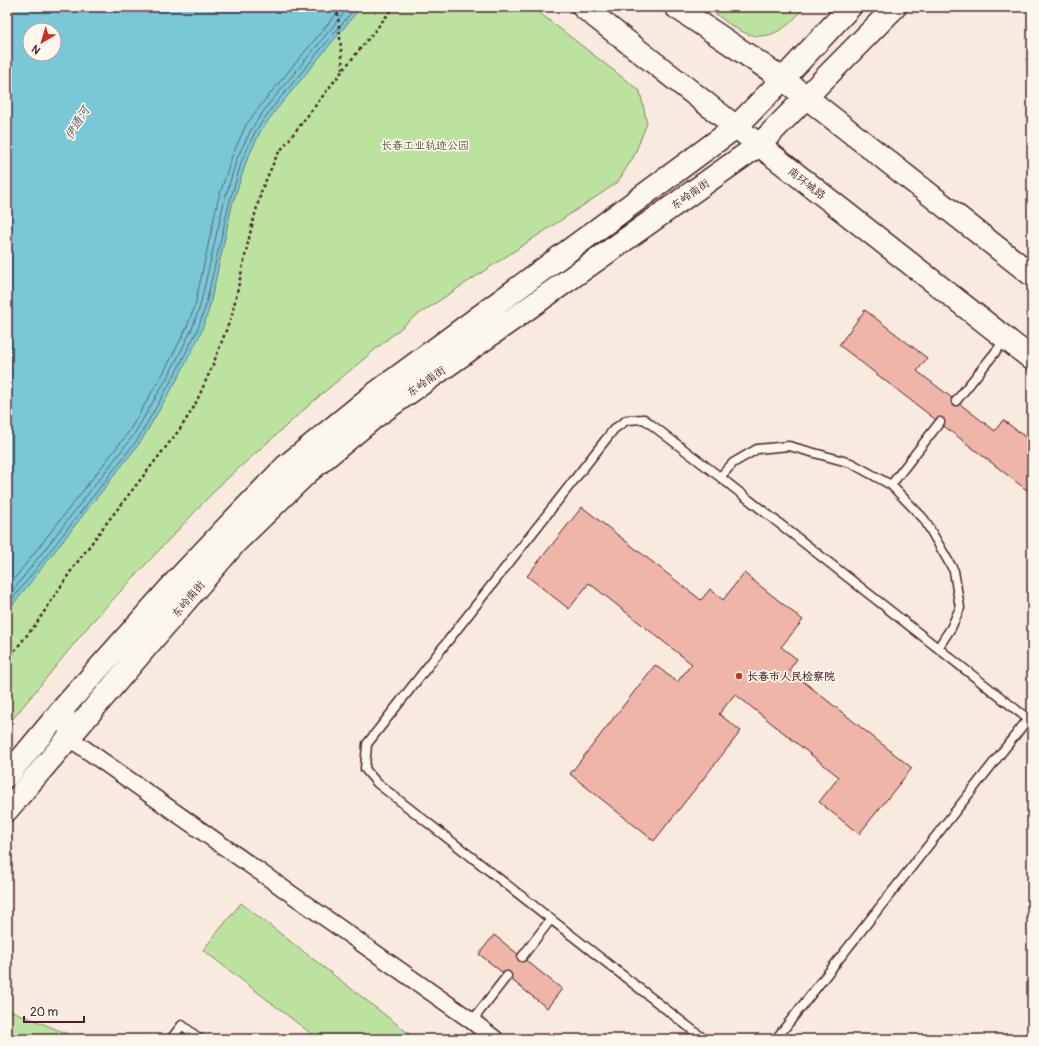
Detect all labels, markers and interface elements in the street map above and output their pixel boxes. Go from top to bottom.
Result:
north arrow [22,22,62,62]
text: N [29,42,43,57]
water label: 伊通河 [62,102,94,143]
park label: 长春工业轨迹公园 [381,139,469,152]
street label: 南环城路 [785,165,828,202]
street label: 东岭南街 [669,176,713,212]
street label: 东岭南街 [405,363,449,399]
street label: 东岭南街 [169,578,208,620]
place label: 长春市人民检察院 [747,670,835,683]
marker: 长春市人民检察院 [734,671,744,681]
scale bar [24,998,84,1024]
text: 20 m [30,1005,59,1020]

